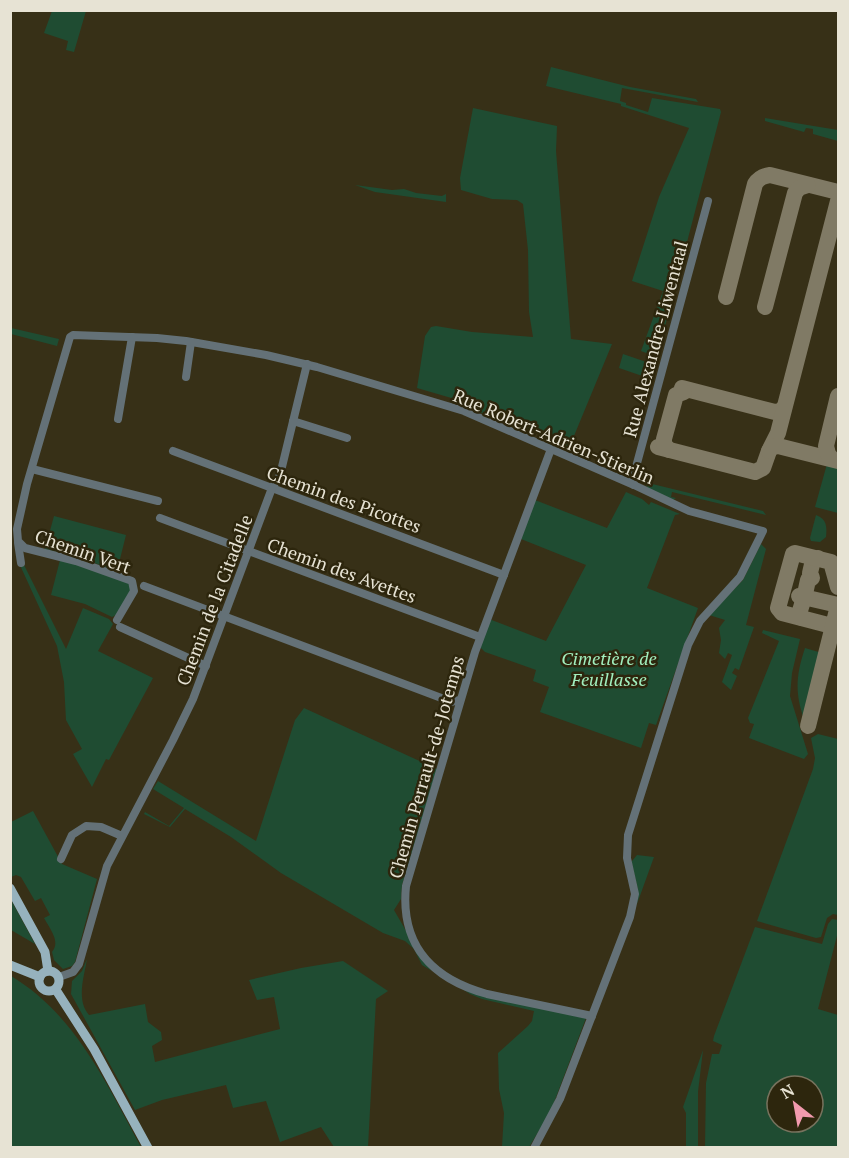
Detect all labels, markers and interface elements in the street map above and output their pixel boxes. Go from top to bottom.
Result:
street label: Rue Alexandre-Liwentaal [617,238,693,440]
street label: Rue Robert-Adrien-Stierlin [450,383,658,489]
street label: Chemin des Picottes [264,460,424,538]
street label: Chemin de la Citadelle [170,511,258,689]
street label: Chemin Vert [32,523,134,579]
street label: Chemin des Avettes [264,532,420,608]
park label: Cimetière de Feuillasse [561,646,657,691]
street label: Chemin Perrault-de-Jotemps [383,653,469,881]
north arrow [765,1074,825,1134]
text: N [776,1079,798,1104]

